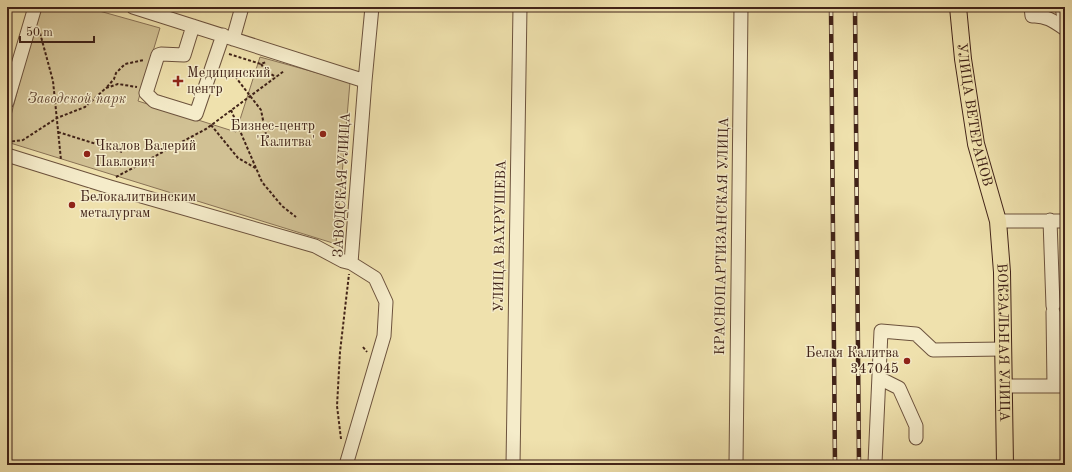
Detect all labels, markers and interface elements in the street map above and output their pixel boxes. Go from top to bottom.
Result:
scale bar [20,18,94,44]
text: 50 m [26,26,53,39]
street label: УЛИЦА ВЕТЕРАНОВ [954,42,995,188]
place label: Медицинский центр [187,66,271,96]
marker: Медицинский центр [172,75,184,87]
park label: Заводской парк [28,91,127,107]
street label: ЗАВОДСКАЯ УЛИЦА [331,112,353,258]
street label: КРАСНОПАРТИЗАНСКАЯ УЛИЦА [713,116,731,355]
place label: Бизнес-центр 'Калитва' [230,119,315,149]
marker: Бизнес-центр 'Калитва' [318,129,328,139]
place label: Чкалов Валерий Павлович [95,139,196,169]
marker: Чкалов Валерий Павлович [82,149,92,159]
street label: УЛИЦА ВАХРУШЕВА [492,159,508,312]
place label: Белокалитвинским металургам [80,190,196,220]
marker: Белокалитвинским металургам [67,200,77,210]
street label: ВОКЗАЛЬНАЯ УЛИЦА [994,263,1011,422]
place label: Белая Калитва 347045 [806,346,899,376]
marker: Белая Калитва 347045 [902,356,912,366]

